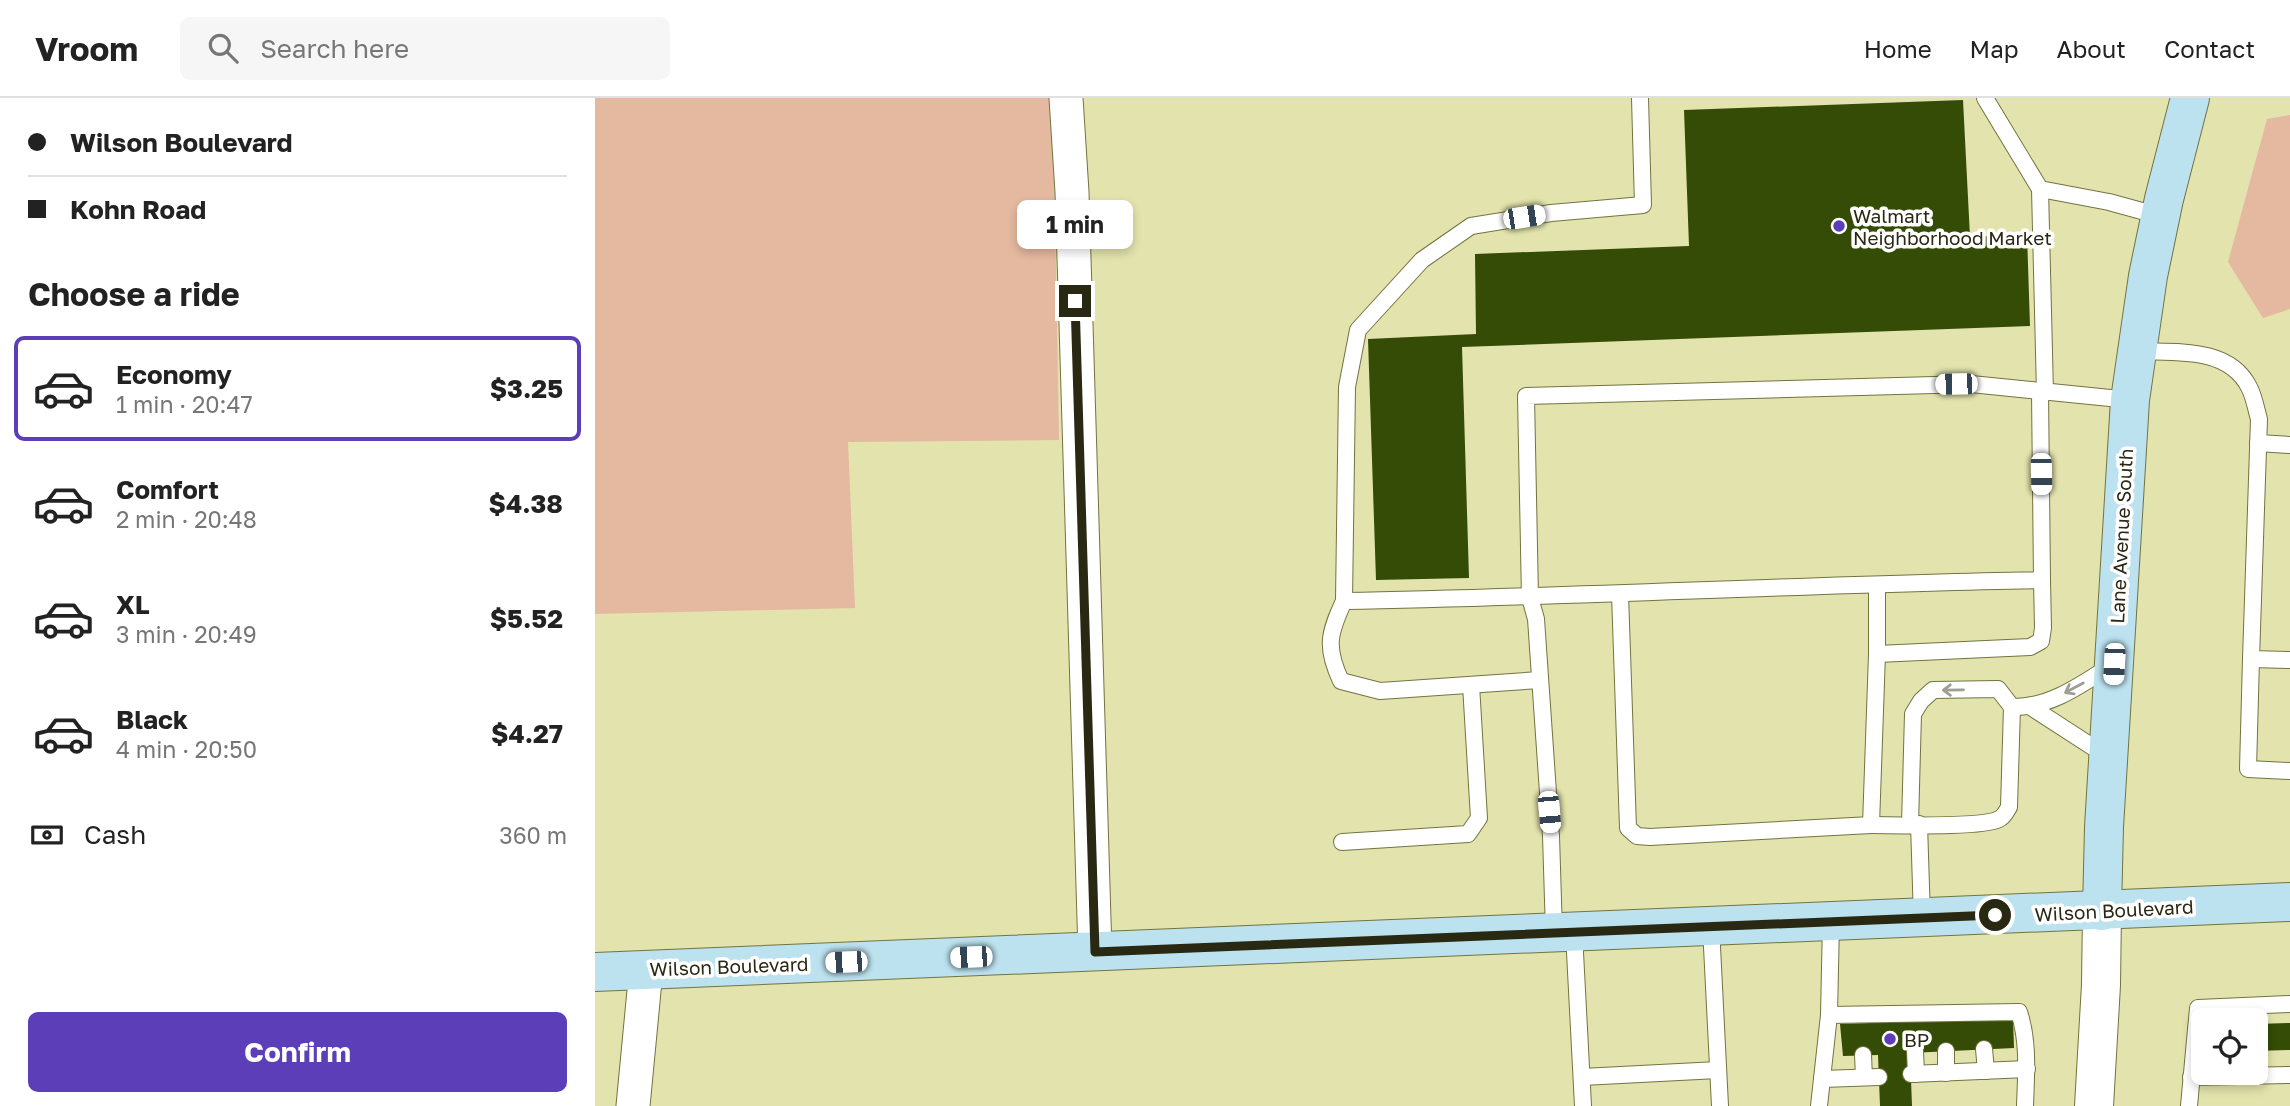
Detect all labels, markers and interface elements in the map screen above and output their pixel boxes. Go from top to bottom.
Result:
search box [180,17,670,80]
text: Vroom [35,29,138,68]
icon: search [204,29,242,67]
text: Search here [260,33,409,64]
text: Home [1864,34,1932,63]
text: Map [1970,34,2019,63]
text: About [2057,34,2126,63]
text: Contact [2164,34,2255,63]
text: Wilson Boulevard [70,127,293,158]
text: Kohn Road [70,194,206,225]
callout: 1 min [1017,200,1133,248]
car [1502,203,1547,231]
place label: Walmart Neighborhood Market [1853,204,2052,249]
text: 1 min [1046,210,1104,238]
marker: Walmart Neighborhood Market [1831,218,1847,234]
text: Choose a ride [28,275,240,313]
route end [1059,285,1091,317]
icon: car [32,357,95,420]
text: Economy [116,359,232,390]
text: $3.25 [490,373,563,404]
car [1935,373,1978,395]
text: 1 min · 20:47 [116,390,253,418]
street label: Lane Avenue South [2105,448,2137,624]
car [2031,453,2052,495]
icon: car [32,472,95,535]
text: Comfort [116,474,219,505]
text: $4.38 [489,488,563,519]
text: 2 min · 20:48 [116,505,257,533]
icon: car [32,587,95,650]
text: XL [116,589,150,620]
text: $5.52 [490,603,563,634]
text: 3 min · 20:49 [116,620,257,648]
car [2103,642,2126,686]
one-way arrow [2064,682,2085,696]
one-way arrow [1941,683,1964,696]
icon: car [32,702,95,765]
text: Black [116,704,188,735]
text: $4.27 [491,718,563,749]
text: 4 min · 20:50 [116,735,257,763]
car [1537,790,1562,834]
icon: cash [28,816,66,854]
text: Cash [84,819,146,850]
text: 360 m [499,821,567,849]
street label: Wilson Boulevard [2034,894,2194,926]
route start [1979,899,2011,931]
car [950,946,993,968]
car [825,951,868,973]
street label: Wilson Boulevard [649,952,809,980]
map controls [2191,1008,2268,1085]
button: locate [2191,1008,2268,1085]
button: Confirm [28,1012,567,1092]
place label: BP [1904,1028,1929,1051]
marker: BP [1882,1031,1898,1047]

